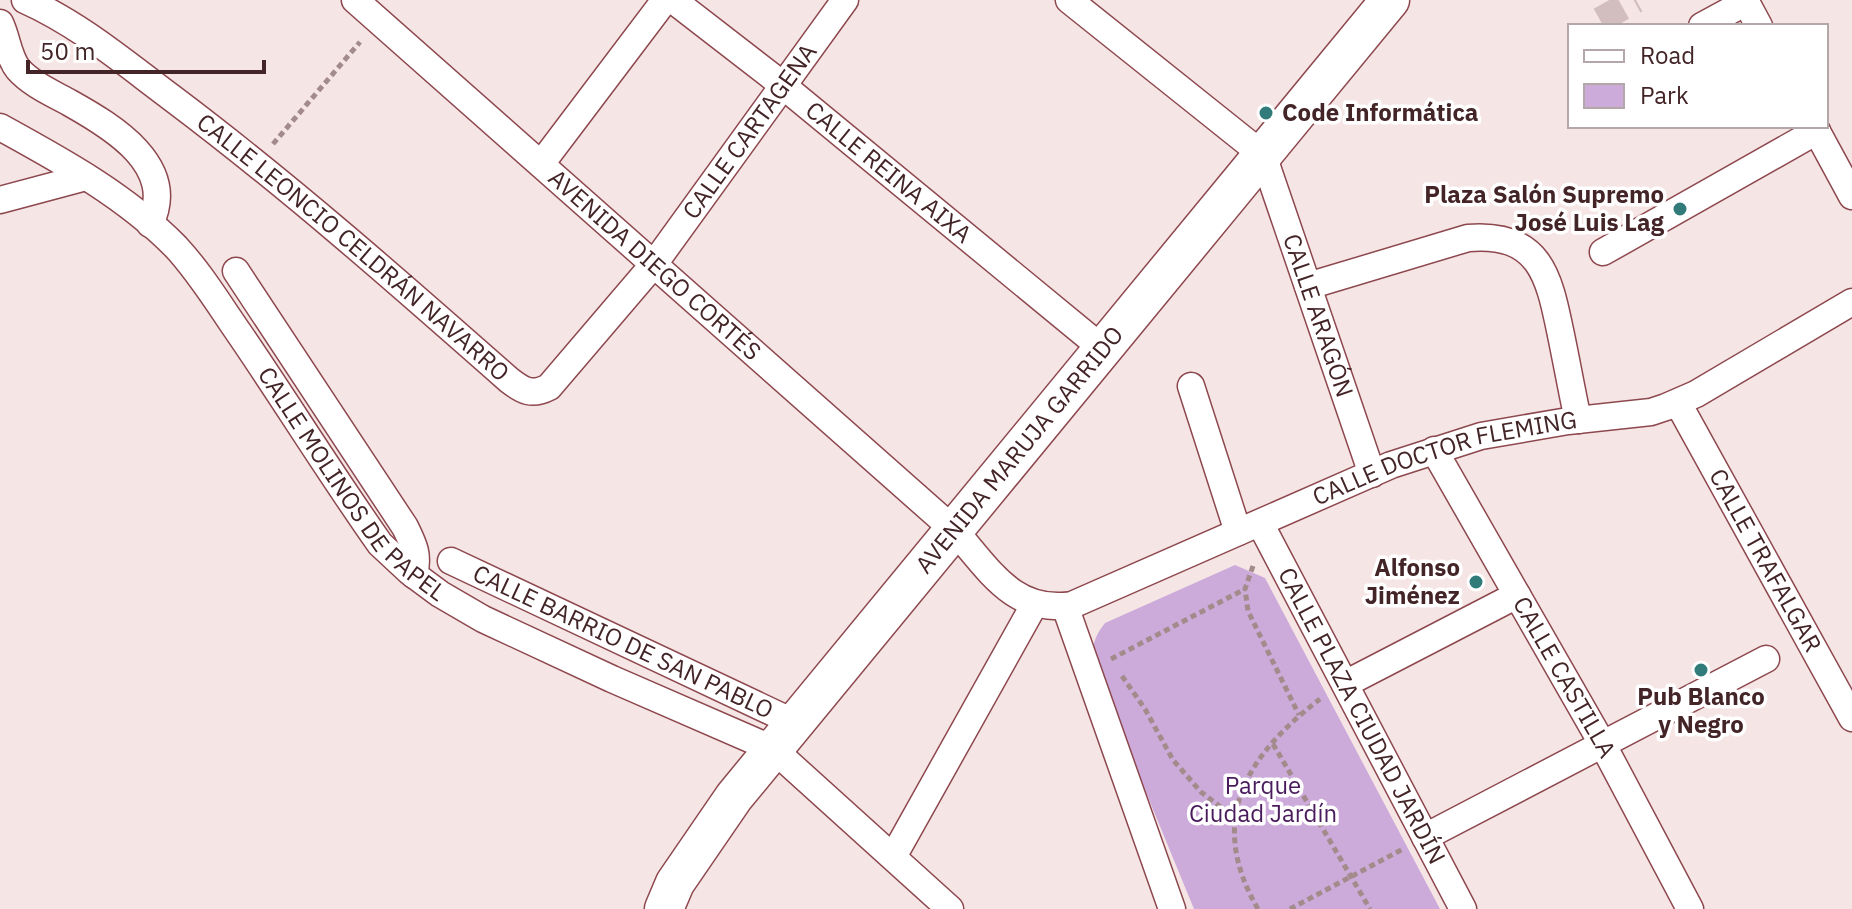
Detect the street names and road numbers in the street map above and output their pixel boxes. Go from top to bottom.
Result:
street label: CALLE CARTAGENA [675,37,823,225]
street label: CALLE REINA AIXA [799,94,979,250]
street label: CALLE LEONCIO CELDRÁN NAVARRO [191,106,517,388]
street label: AVENIDA DIEGO CORTÉS [542,162,768,367]
street label: CALLE ARAGÓN [1276,229,1362,401]
street label: AVENIDA MARUJA GARRIDO [908,319,1130,580]
street label: CALLE MOLINOS DE PAPEL [251,360,453,608]
street label: CALLE DOCTOR FLEMING [1307,403,1578,512]
street label: CALLE TRAFALGAR [1702,463,1829,658]
street label: CALLE BARRIO DE SAN PABLO [468,557,779,726]
street label: CALLE PLAZA CIUDAD JARDÍN [1271,562,1454,869]
street label: CALLE CASTILLA [1506,590,1624,763]

